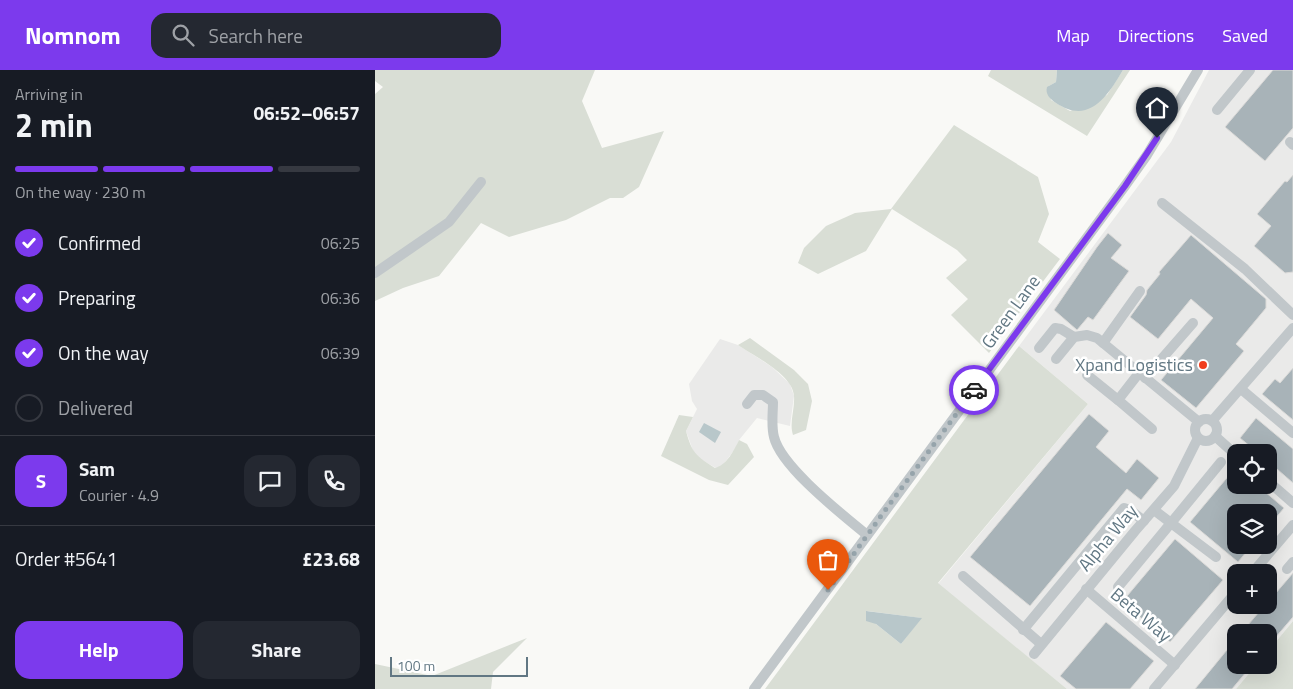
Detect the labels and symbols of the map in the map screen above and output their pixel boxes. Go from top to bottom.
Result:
pin [1136,87,1178,138]
street label: Green Lane [975,269,1047,354]
place label: Xpand Logistics [1075,351,1193,378]
marker: Xpand Logistics [1197,359,1209,371]
courier [949,365,999,415]
street label: Alpha Way [1071,498,1144,577]
pin [807,539,849,590]
street label: Beta Way [1105,581,1178,649]
scale bar [390,654,527,677]

